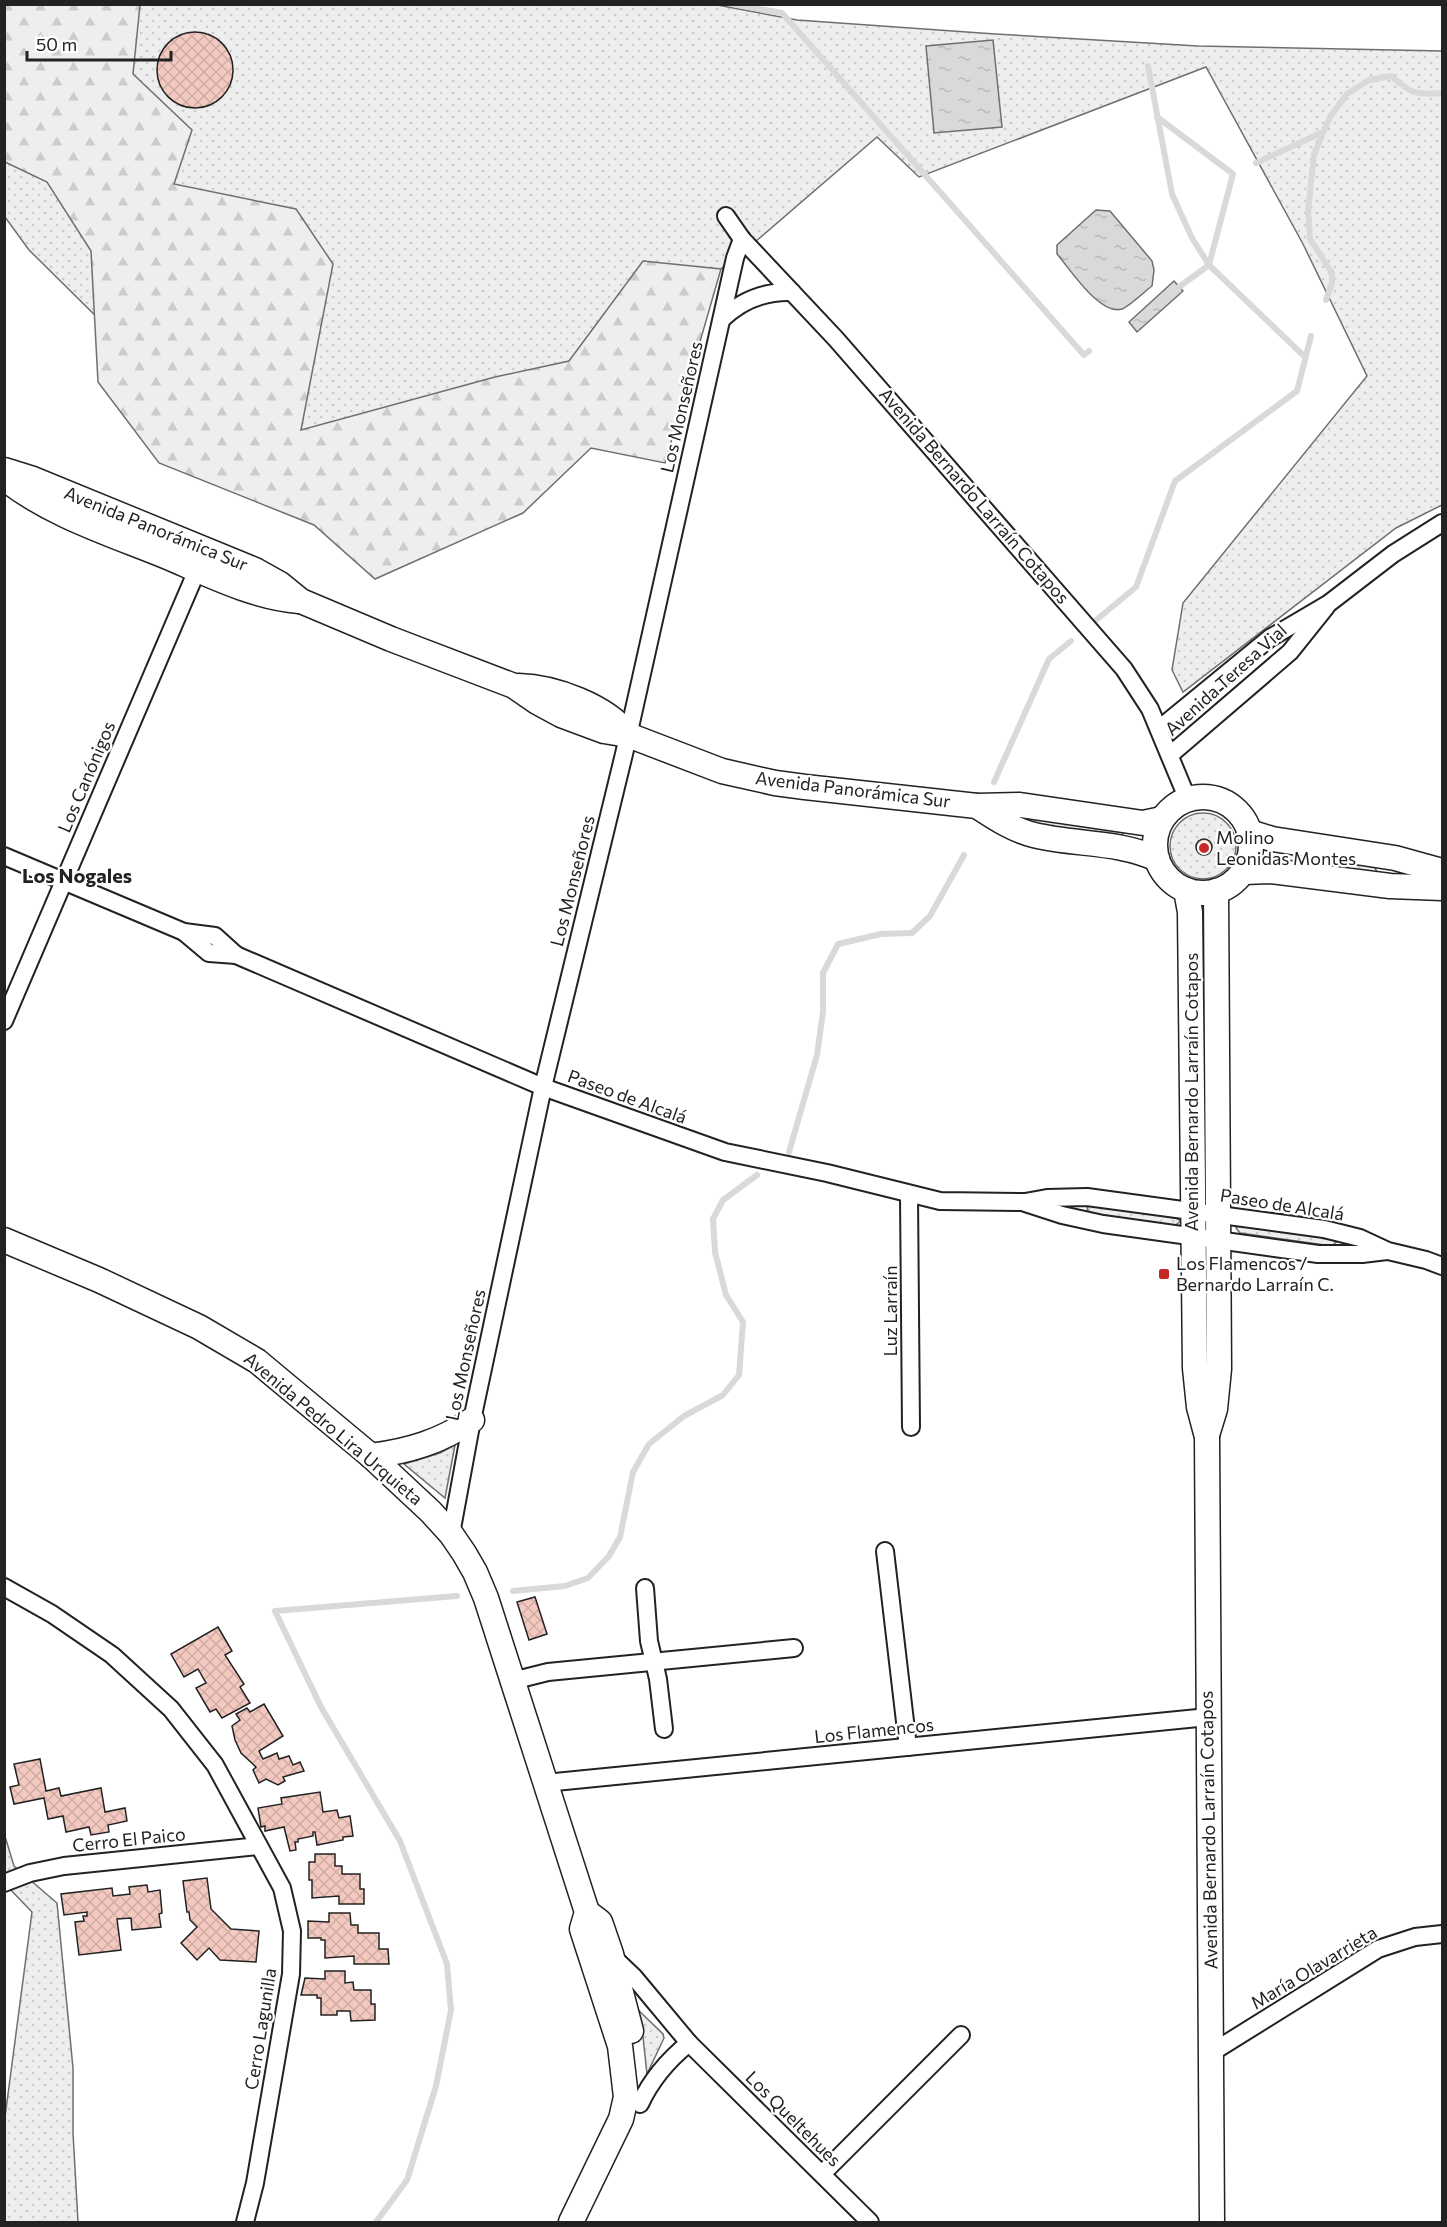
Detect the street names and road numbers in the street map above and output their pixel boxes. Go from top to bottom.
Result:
street label: Los Monseñores [655,339,707,475]
street label: Avenida Bernardo Larraín Cotapos [875,383,1074,608]
street label: Avenida Panorámica Sur [61,481,252,575]
street label: Avenida Teresa Vial [1160,619,1291,740]
street label: Los Canónigos [53,718,119,836]
street label: Avenida Panorámica Sur [754,766,952,812]
street label: Los Monseñores [545,813,599,948]
street label: Avenida Bernardo Larraín Cotapos [1180,953,1202,1231]
street label: Paseo de Alcalá [565,1064,690,1128]
street label: Paseo de Alcalá [1219,1183,1346,1225]
street label: Luz Larraín [879,1265,901,1357]
street label: Los Monseñores [440,1287,490,1423]
street label: Avenida Pedro Lira Urquieta [240,1347,427,1509]
street label: Avenida Bernardo Larraín Cotapos [1195,1690,1221,1970]
street label: Los Flamencos [813,1713,935,1747]
street label: Cerro El Paico [71,1822,187,1856]
street label: María Olavarrieta [1246,1921,1381,2013]
street label: Cerro Lagunilla [240,1966,281,2091]
street label: Los Queltehues [741,2066,846,2171]

